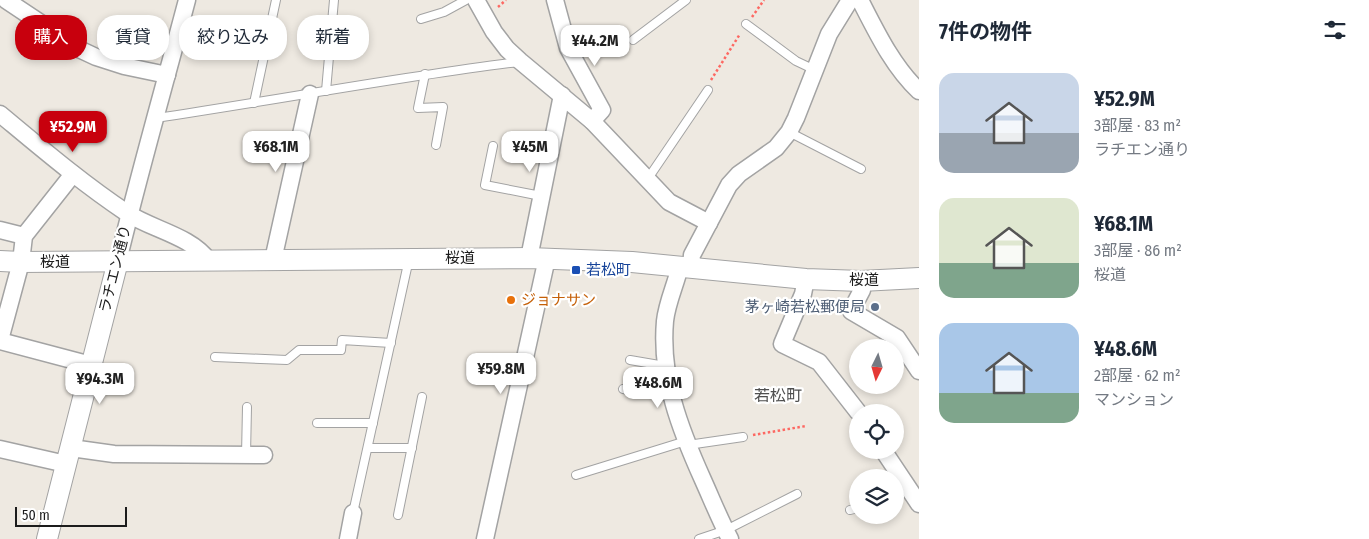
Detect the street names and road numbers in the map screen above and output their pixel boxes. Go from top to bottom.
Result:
street label: ラチエン通り [95,223,135,315]
street label: 桜道 [445,249,475,267]
street label: 桜道 [40,253,70,271]
street label: 桜道 [849,271,879,289]

